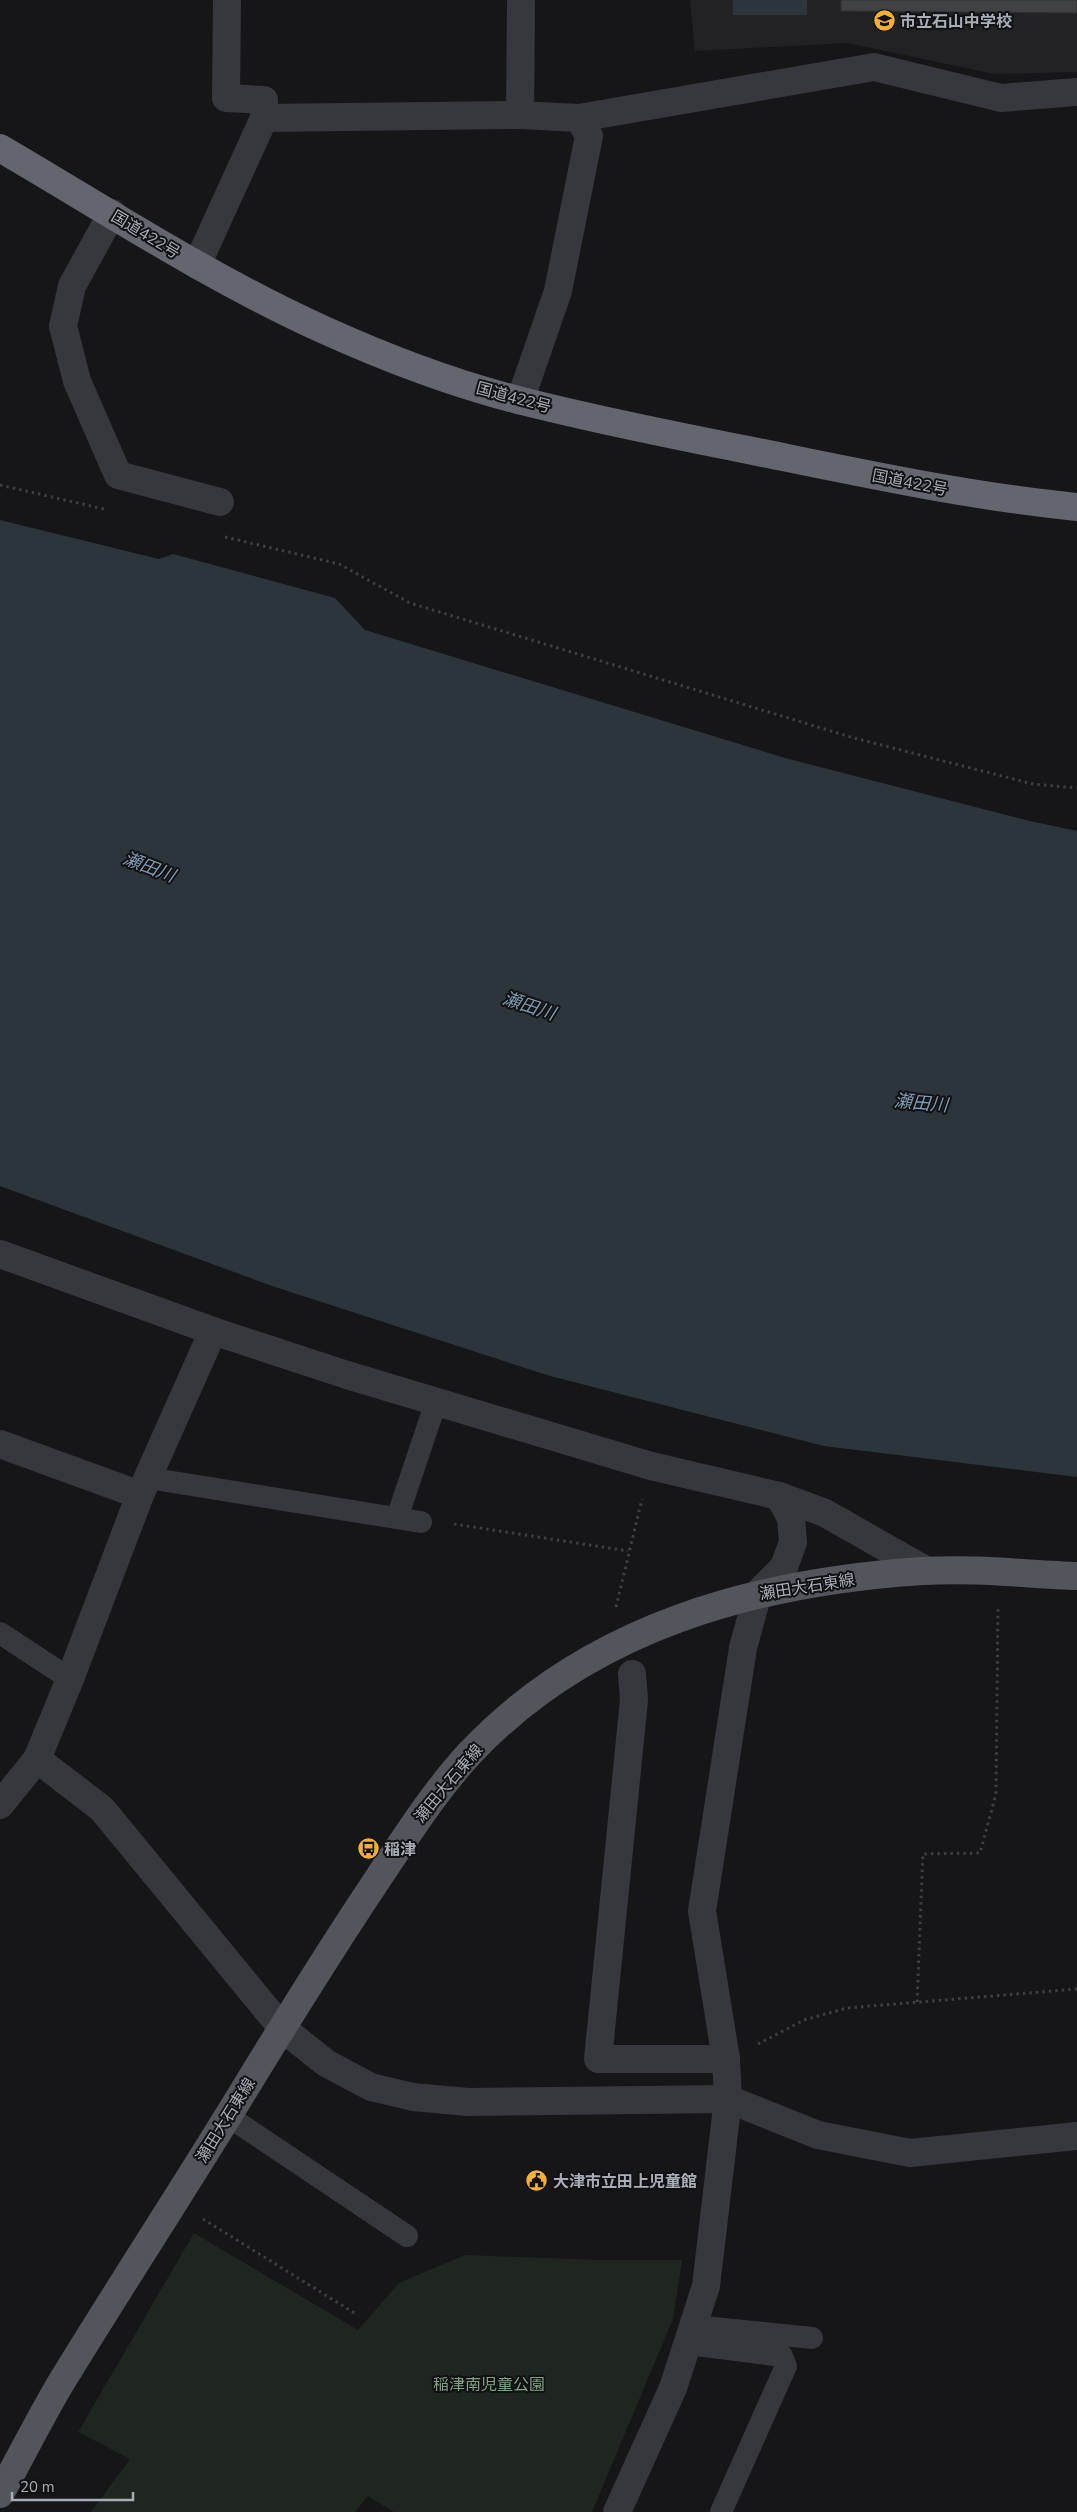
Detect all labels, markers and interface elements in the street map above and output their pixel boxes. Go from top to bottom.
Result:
school or university icon: 市立石山中学校 [872,9,896,33]
place label: 市立石山中学校 [900,11,1012,33]
street label: 国道422号 [107,206,184,264]
street label: 国道422号 [474,377,554,419]
street label: 国道422号 [870,465,950,501]
water label: 瀬田川 [119,846,180,889]
water label: 瀬田川 [500,986,560,1026]
water label: 瀬田川 [893,1089,951,1117]
street label: 瀬田大石東線 [758,1569,856,1605]
street label: 瀬田大石東線 [409,1740,488,1827]
bus stop icon: 稲津 [356,1837,380,1861]
place label: 稲津 [384,1839,416,1861]
street label: 瀬田大石東線 [191,2074,261,2167]
public building icon: 大津市立田上児童館 [525,2169,549,2193]
place label: 大津市立田上児童館 [553,2171,697,2193]
park label: 稲津南児童公園 [433,2374,545,2396]
scale bar [12,2470,134,2502]
text: 20 m [20,2477,55,2497]

